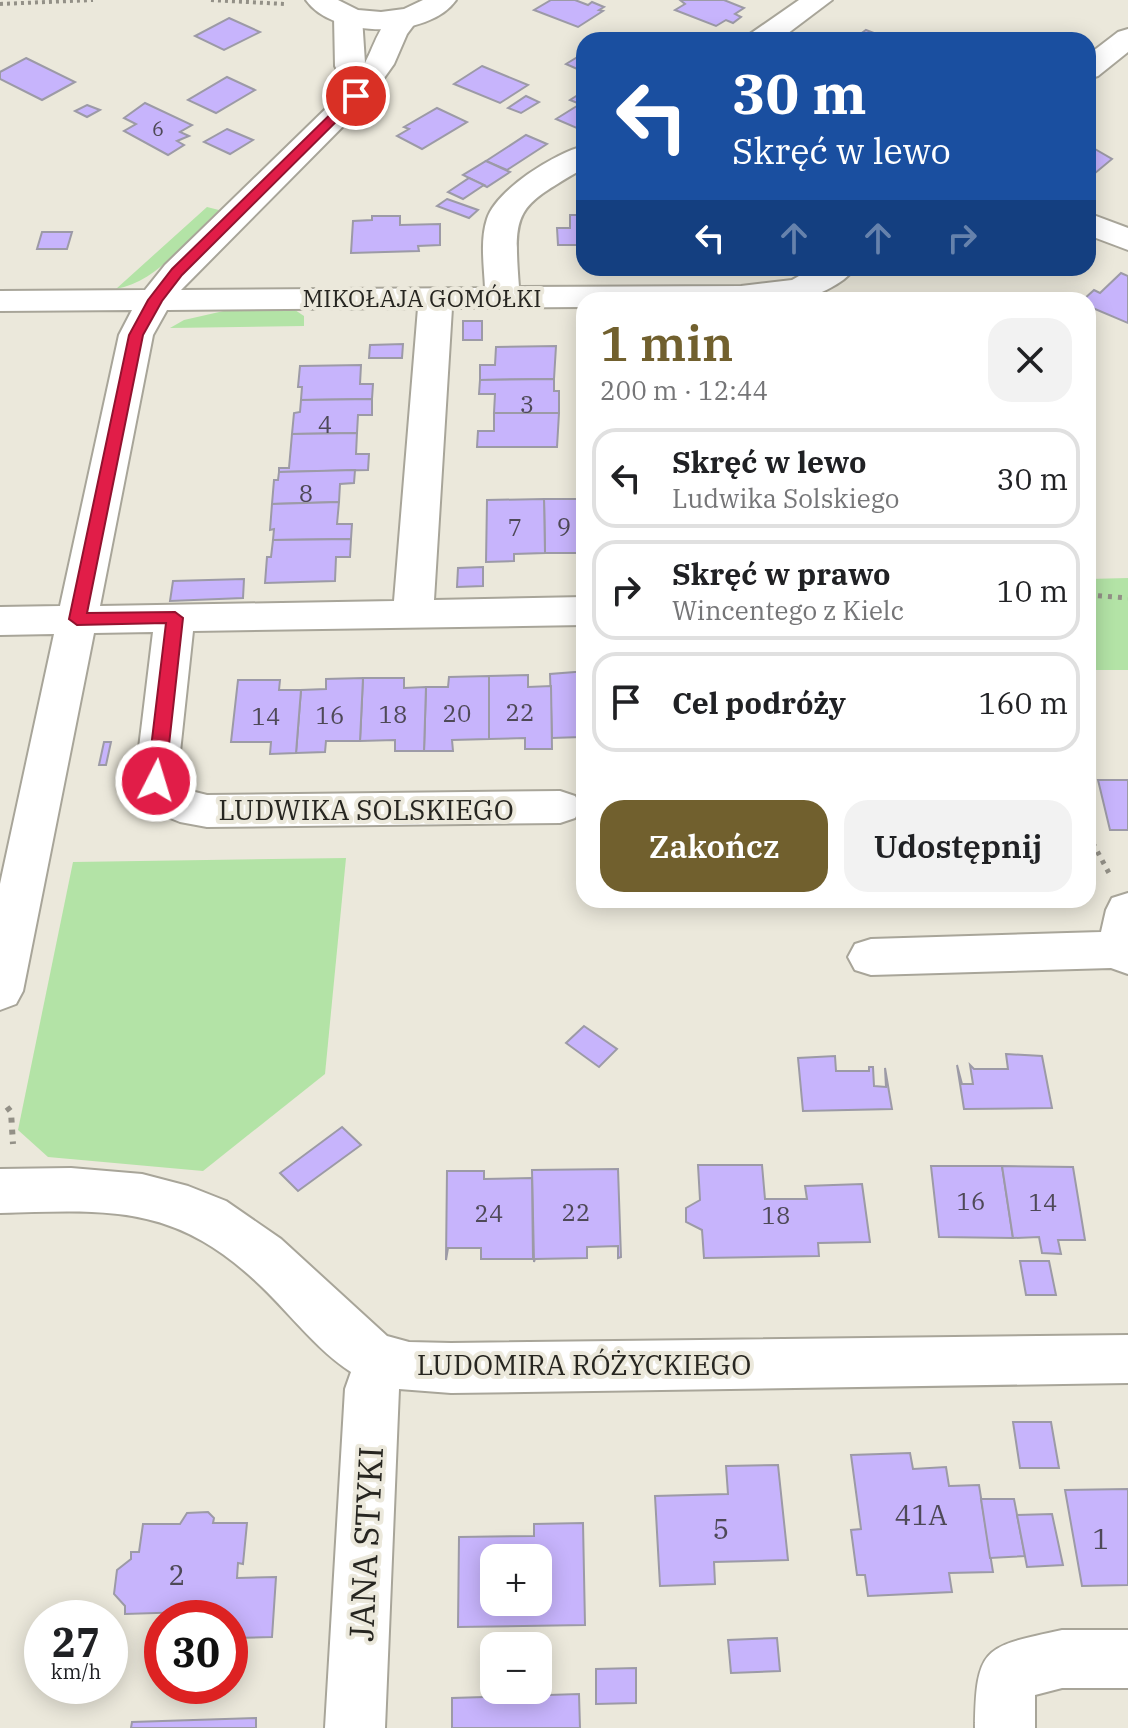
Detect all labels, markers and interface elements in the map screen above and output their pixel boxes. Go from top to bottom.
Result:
text: 30 m [732,57,867,129]
pin [322,62,390,130]
icon: left [600,64,704,168]
icon: arrive [334,74,378,118]
house number: 6 [152,115,164,142]
text: Skręć w lewo [732,127,951,174]
icon: left [688,216,732,260]
icon: ahead [772,216,816,260]
icon: ahead [856,216,900,260]
icon: right [940,216,984,260]
street label: MIKOŁAJA GOMÓŁKI [302,282,542,314]
text: 1 min [600,312,733,374]
button: close [988,318,1072,402]
text: 200 m · 12:44 [600,373,768,407]
house number: 3 [520,388,534,420]
house number: 4 [318,408,332,440]
text: Skręć w lewo [672,442,866,481]
icon: left [604,456,648,500]
text: 30 m [996,459,1068,498]
house number: 8 [299,477,313,509]
text: Ludwika Solskiego [672,481,899,515]
house number: 9 [557,510,571,542]
house number: 7 [508,511,522,543]
text: Skręć w prawo [672,554,891,593]
icon: right [604,568,648,612]
text: 10 m [996,571,1068,610]
text: Wincentego z Kielc [672,593,904,627]
icon: arrive [604,680,648,724]
text: Cel podróży [672,683,846,722]
text: 160 m [978,683,1068,722]
house number: 22 [506,696,534,728]
house number: 20 [443,697,471,729]
house number: 18 [379,698,407,730]
house number: 16 [316,699,344,731]
house number: 14 [252,700,280,732]
position arrow [114,739,198,823]
street label: LUDWIKA SOLSKIEGO [218,791,514,828]
button: Zakończ [600,800,828,892]
button: Udostępnij [844,800,1072,892]
house number: 16 [957,1185,985,1217]
house number: 14 [1029,1186,1057,1218]
house number: 22 [562,1196,590,1228]
house number: 24 [475,1197,503,1229]
house number: 18 [762,1199,790,1231]
street label: LUDOMIRA RÓŻYCKIEGO [417,1346,751,1383]
street label: JANA STYKI [338,1446,392,1642]
house number: 41A [895,1496,947,1533]
house number: 5 [713,1510,729,1547]
house number: 1 [1093,1520,1109,1557]
map controls [480,1544,552,1704]
button: + [480,1544,552,1616]
house number: 2 [169,1556,185,1593]
speed limit sign: 30 [144,1600,248,1704]
text: 27 [52,1616,100,1668]
button: − [480,1632,552,1704]
text: km/h [51,1658,101,1685]

